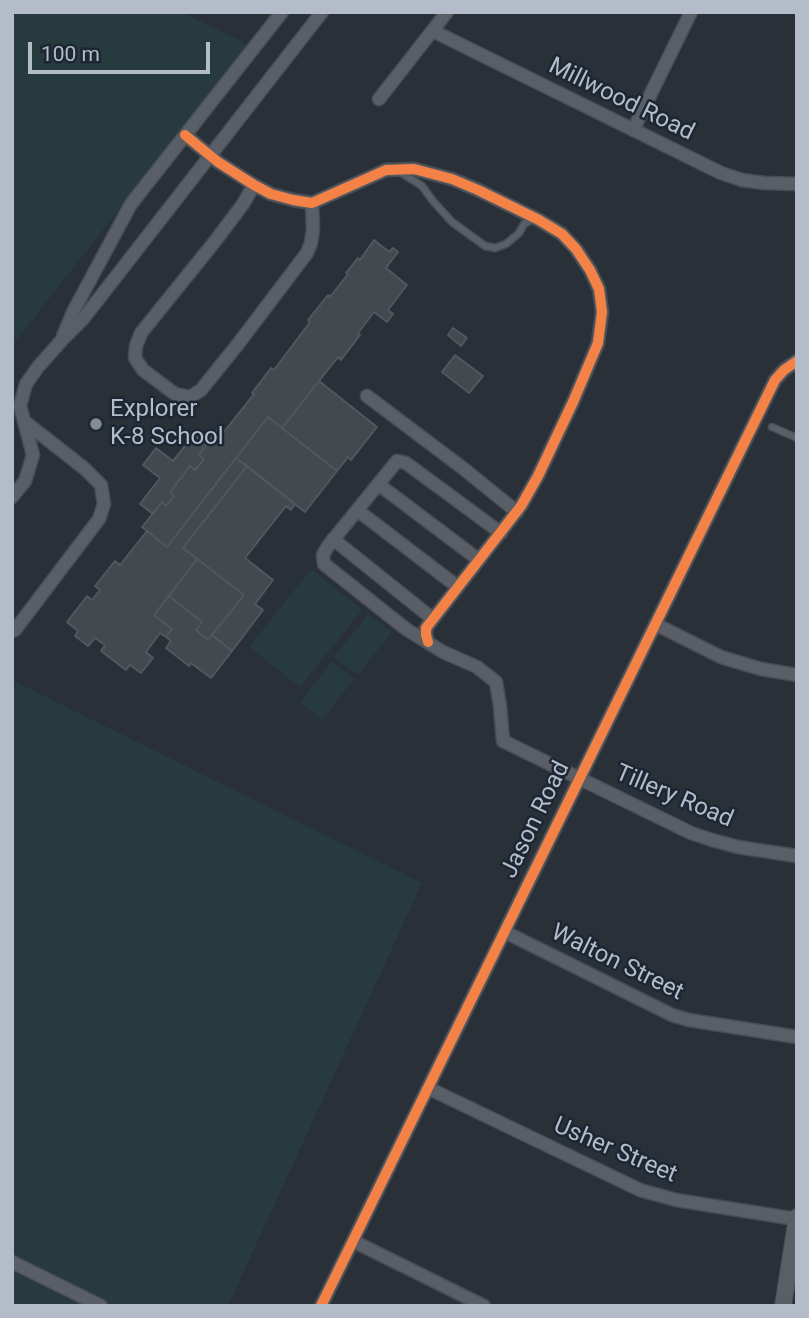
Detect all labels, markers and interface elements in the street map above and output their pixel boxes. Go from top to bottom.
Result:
scale bar [32,28,214,72]
text: 100 m [41,42,100,66]
street label: Millwood Road [543,52,699,148]
place label: Explorer K-8 School [110,396,224,452]
marker: Explorer K-8 School [88,416,104,432]
street label: Jason Road [495,757,577,883]
street label: Tillery Road [611,759,737,835]
street label: Walton Street [546,919,688,1007]
street label: Usher Street [549,1112,681,1190]

